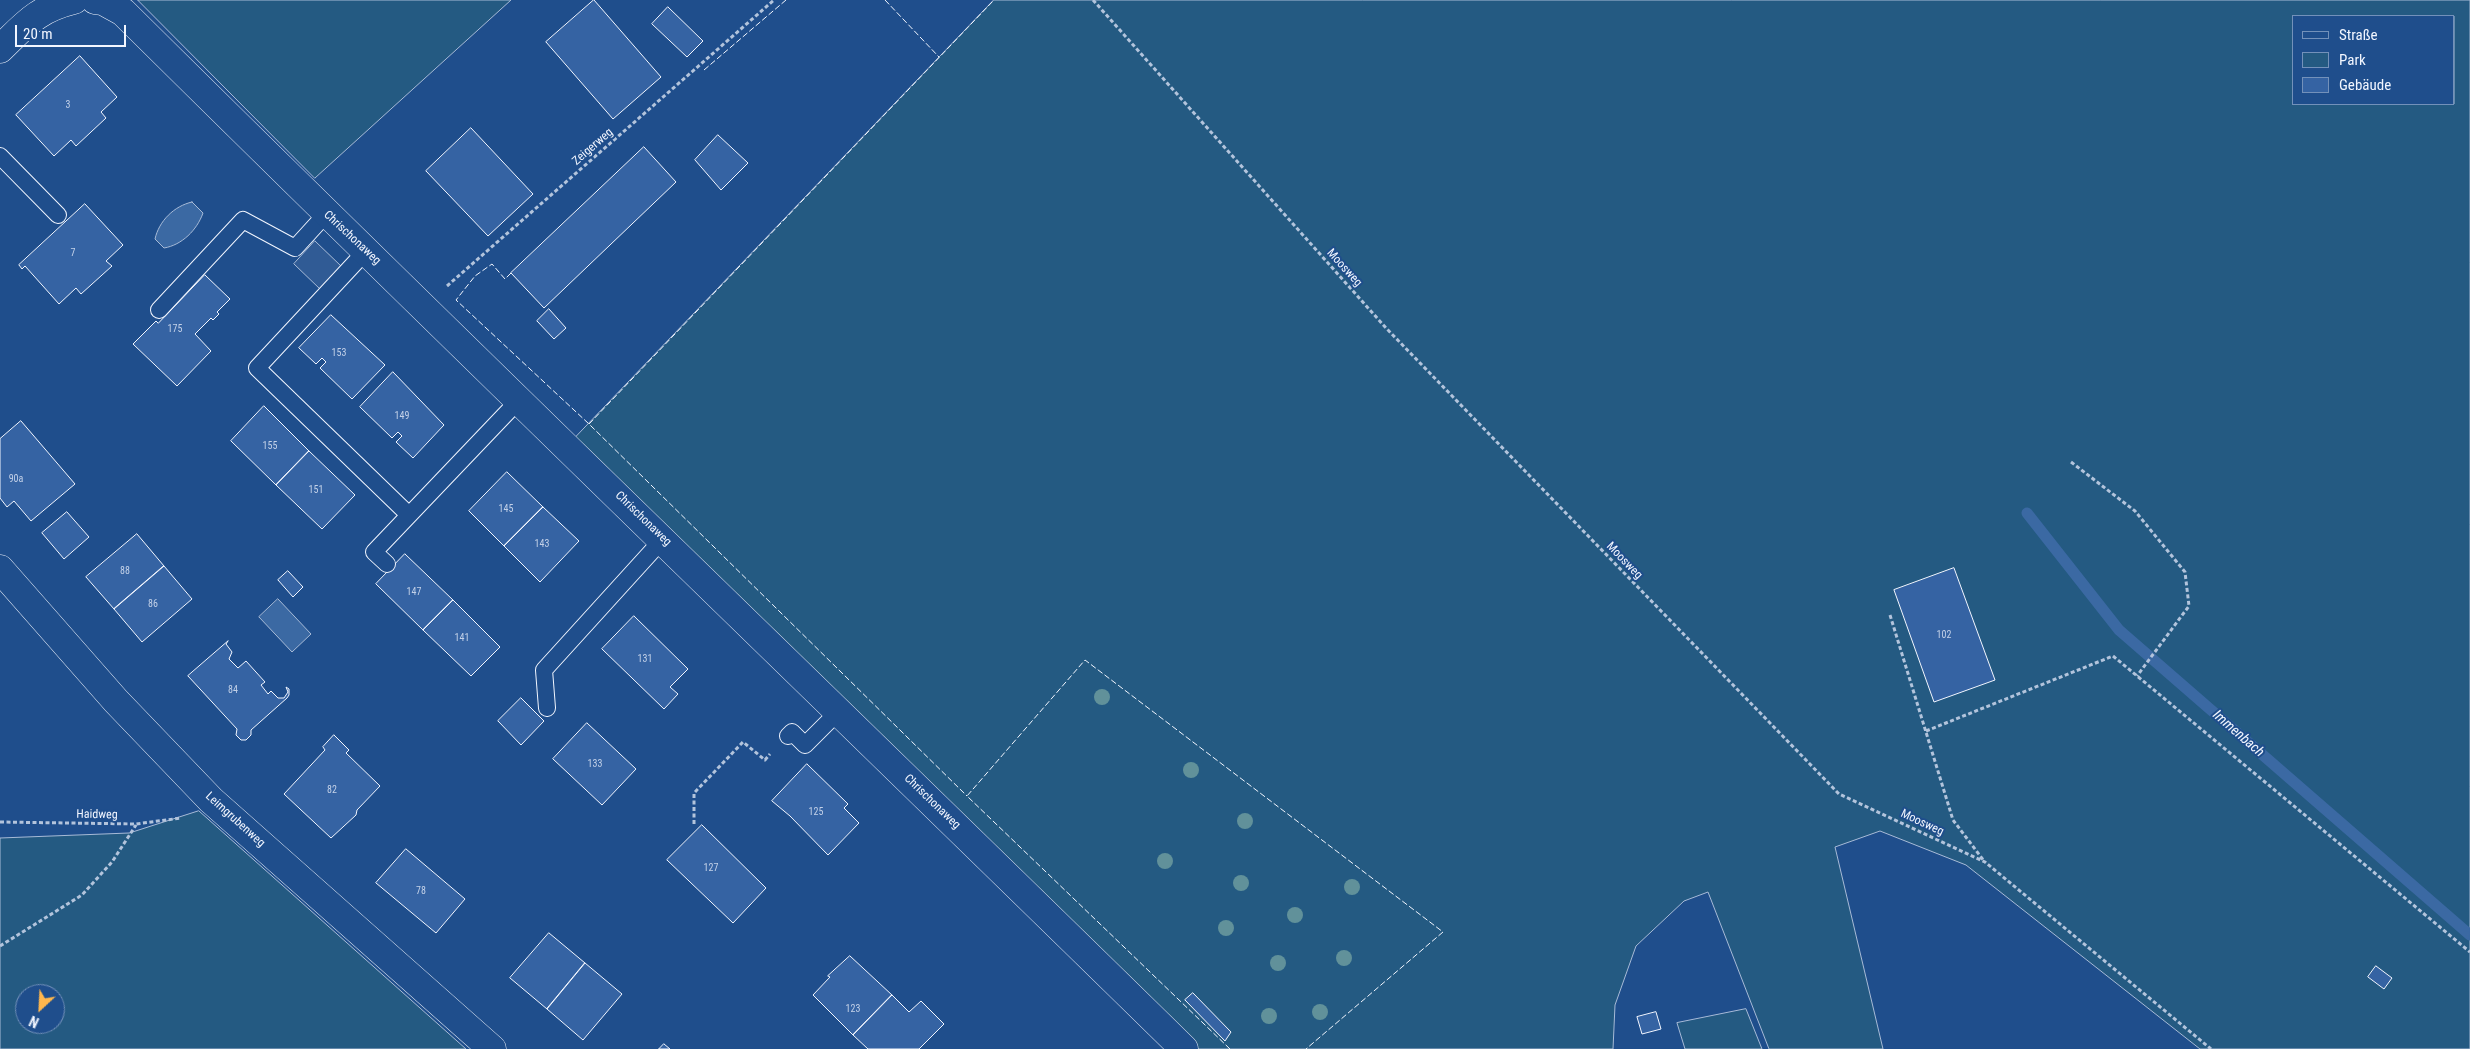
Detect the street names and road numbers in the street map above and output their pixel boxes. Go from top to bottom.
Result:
street label: Zeigerweg [570,125,616,169]
street label: Chrischonaweg [320,208,384,268]
street label: Moosweg [1323,246,1365,290]
street label: Chrischonaweg [612,489,674,549]
street label: Moosweg [1603,539,1645,583]
street label: Chrischonaweg [901,772,963,832]
street label: Leimgrubenweg [202,789,268,851]
street label: Haidweg [76,807,118,823]
street label: Moosweg [1898,807,1946,839]

